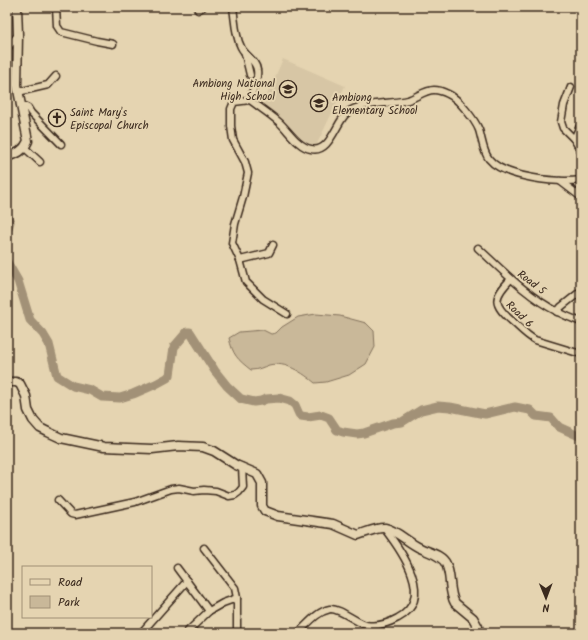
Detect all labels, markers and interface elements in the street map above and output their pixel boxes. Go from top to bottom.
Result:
place label: Ambiong National High School [193,75,275,106]
school or university icon: Ambiong National High School [278,79,298,99]
place label: Ambiong Elementary School [332,89,418,120]
school or university icon: Ambiong Elementary School [309,93,329,113]
place label: Saint Mary's Episcopal Church [70,104,149,135]
church icon: Saint Mary's Episcopal Church [47,108,67,128]
street label: Road 5 [513,266,551,300]
street label: Road 6 [501,297,537,333]
legend [22,566,152,618]
text: Road [58,573,83,592]
north arrow [526,578,566,618]
text: Park [58,593,80,612]
text: N [542,598,550,616]

